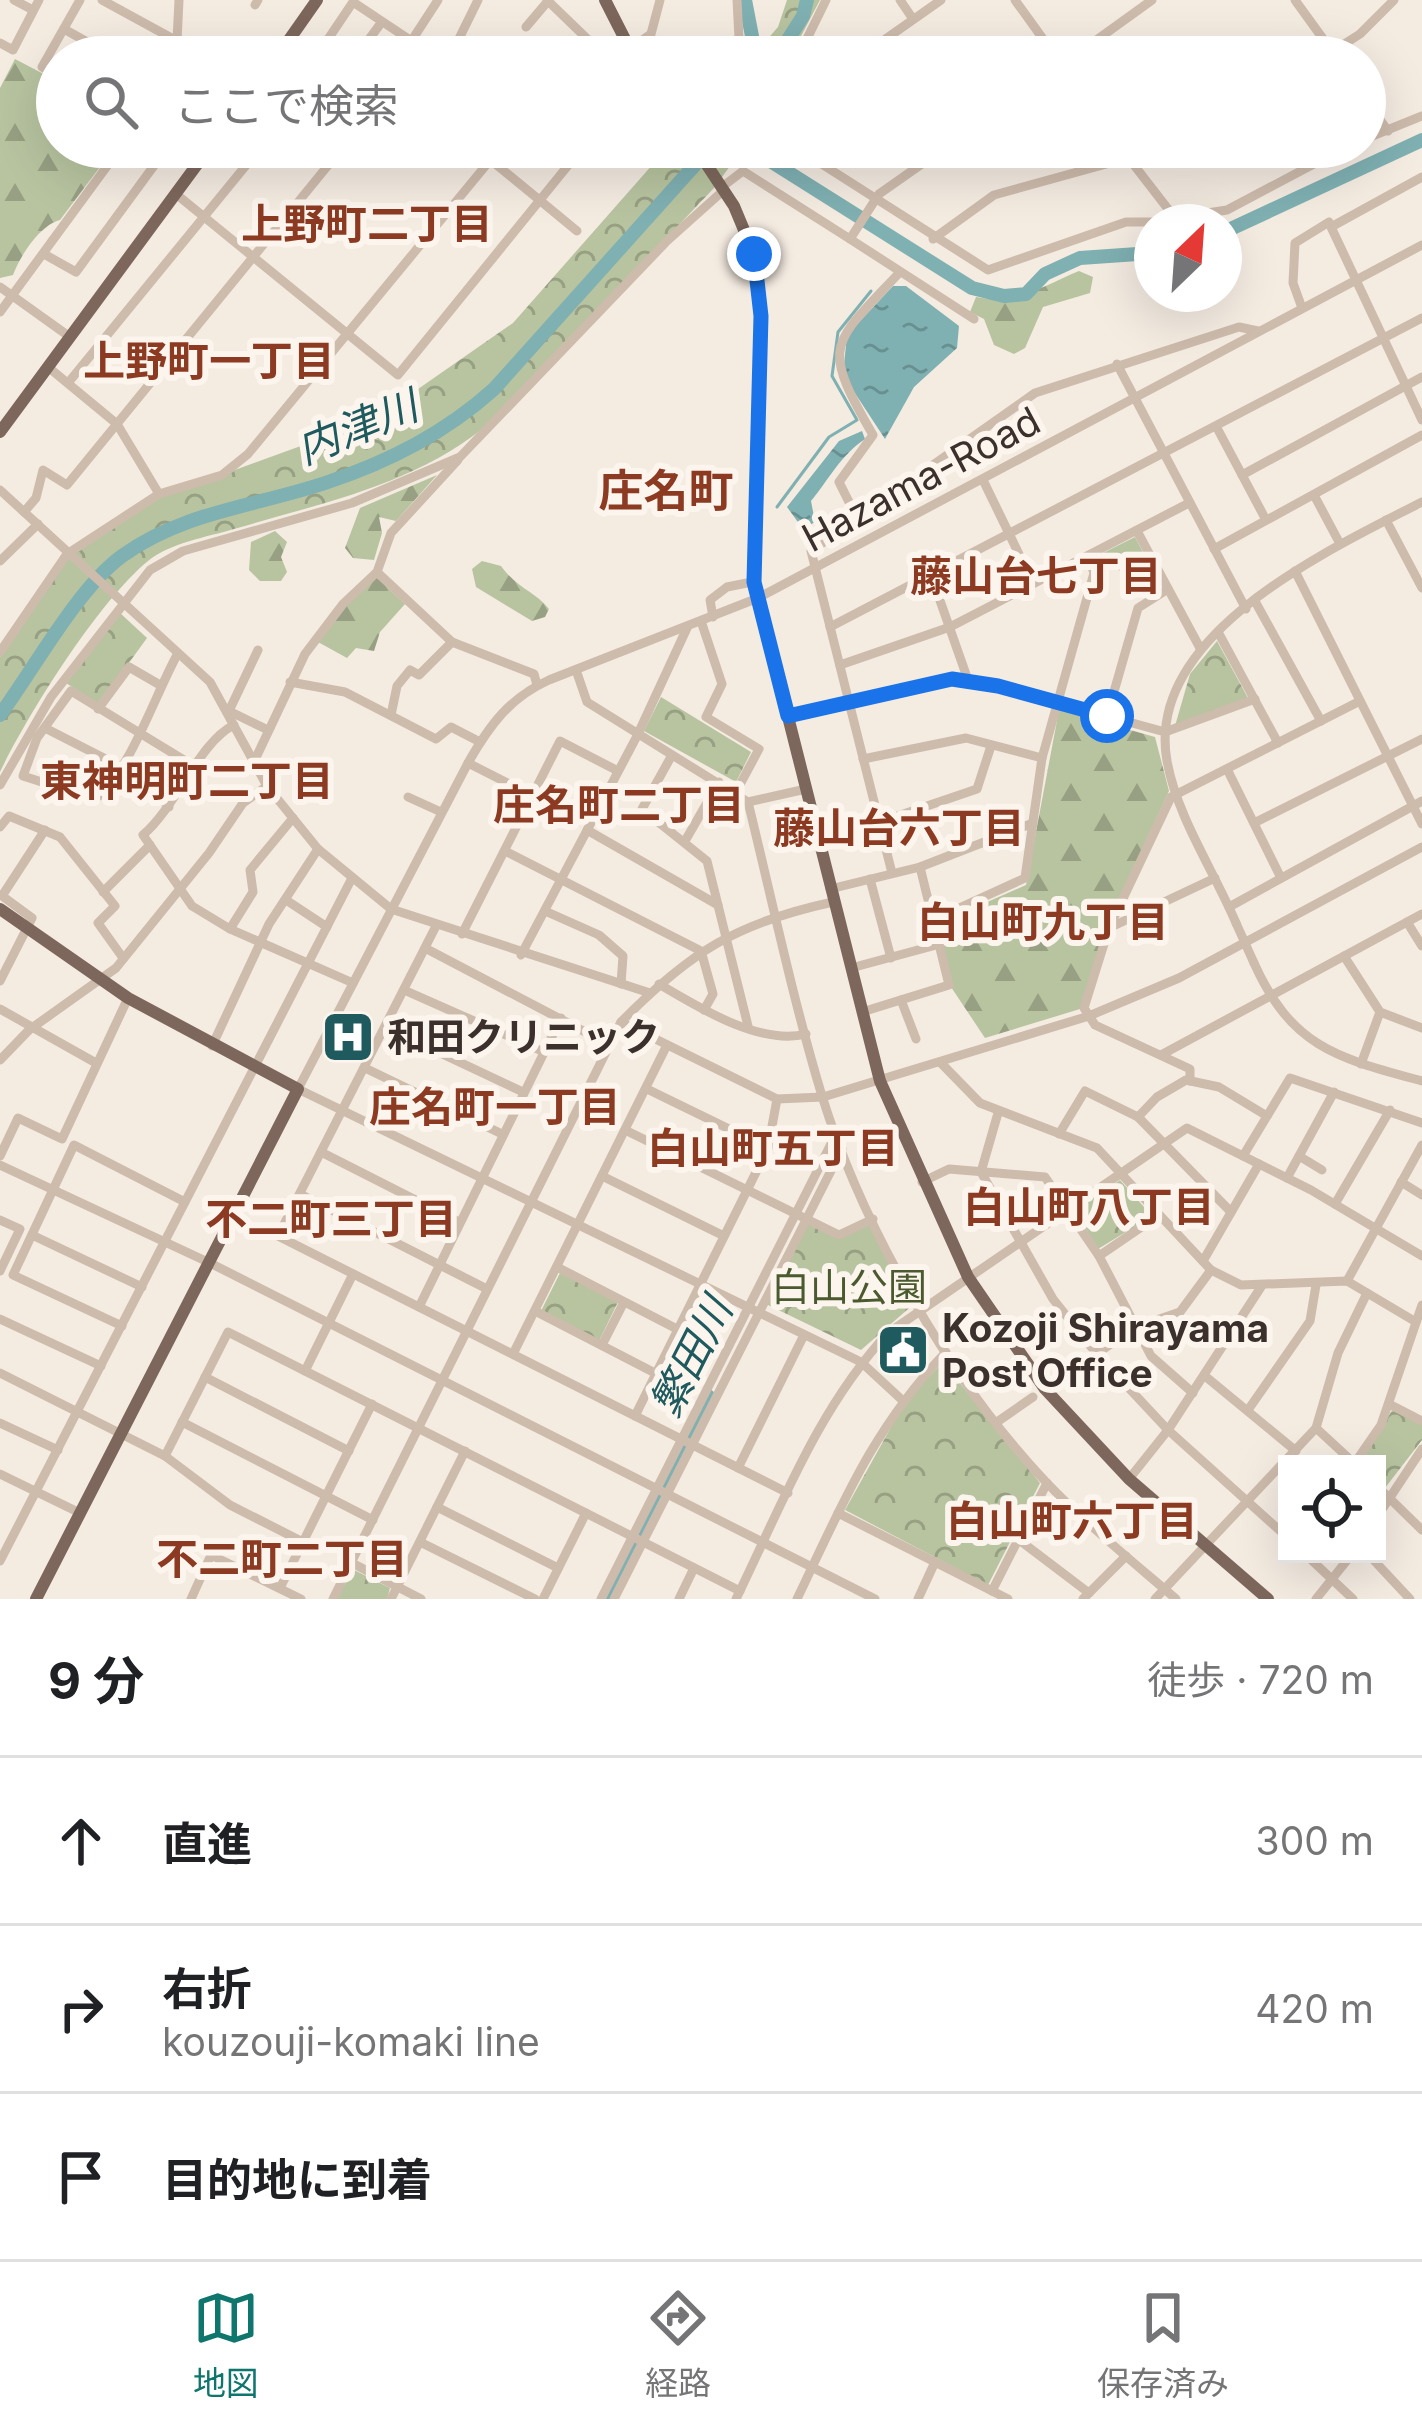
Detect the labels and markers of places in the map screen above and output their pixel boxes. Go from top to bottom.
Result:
hospital icon: 和田クリニック [320,1009,376,1065]
place label: 和田クリニック [387,1013,660,1060]
place label: Kozoji Shirayama Post Office [942,1304,1269,1396]
public building icon: Kozoji Shirayama Post Office [875,1322,931,1378]

